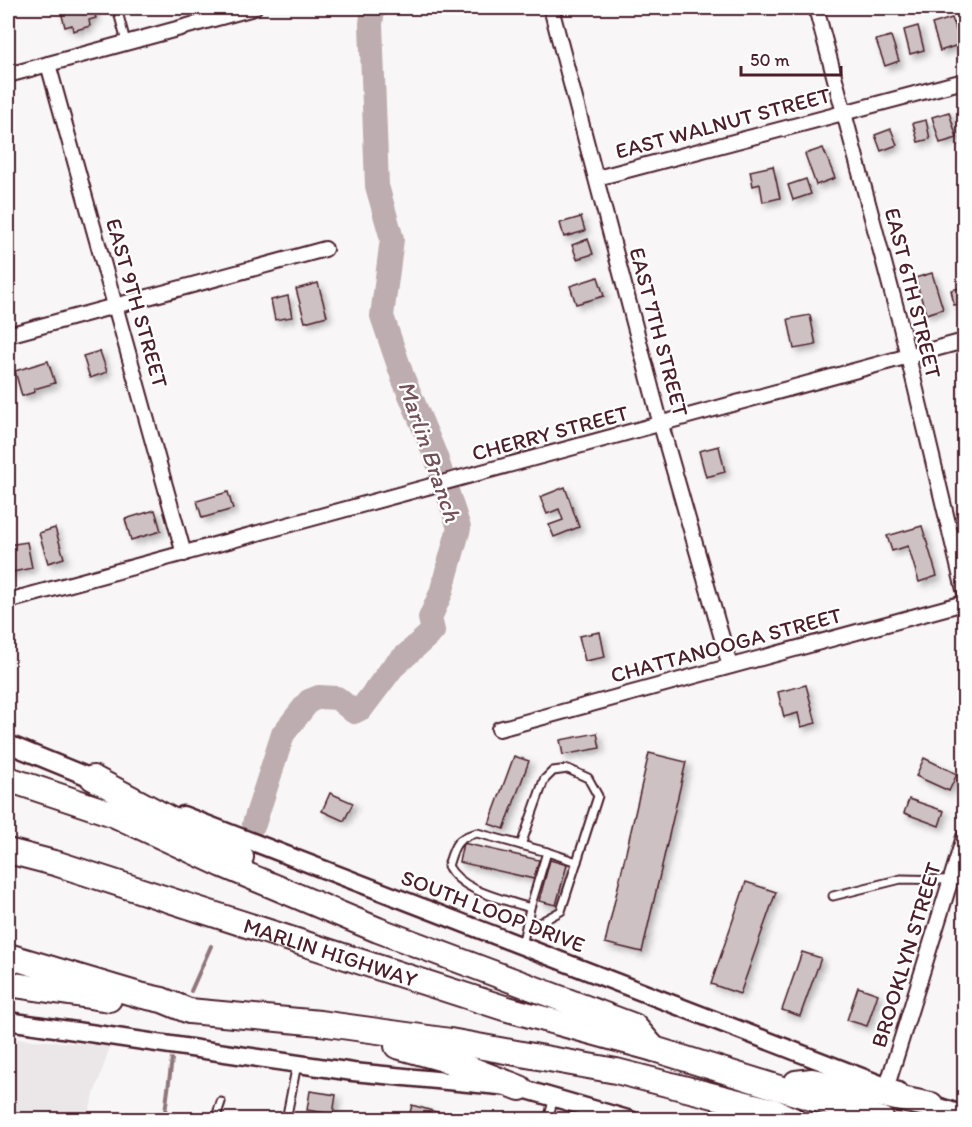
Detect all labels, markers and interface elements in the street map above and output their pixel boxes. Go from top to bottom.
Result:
scale bar [741,39,842,77]
text: 50 m [750,49,790,71]
street label: EAST WALNUT STREET [612,81,834,165]
street label: EAST 6TH STREET [879,205,947,382]
street label: EAST 9TH STREET [100,215,174,391]
street label: EAST 7TH STREET [623,244,695,420]
water label: Marlin Branch [392,377,468,526]
street label: CHERRY STREET [469,399,632,467]
street label: CHATTANOOGA STREET [608,601,845,689]
street label: BROOKLYN STREET [865,859,947,1051]
street label: SOUTH LOOP DRIVE [397,864,589,958]
street label: MARLIN HIGHWAY [240,911,421,993]

